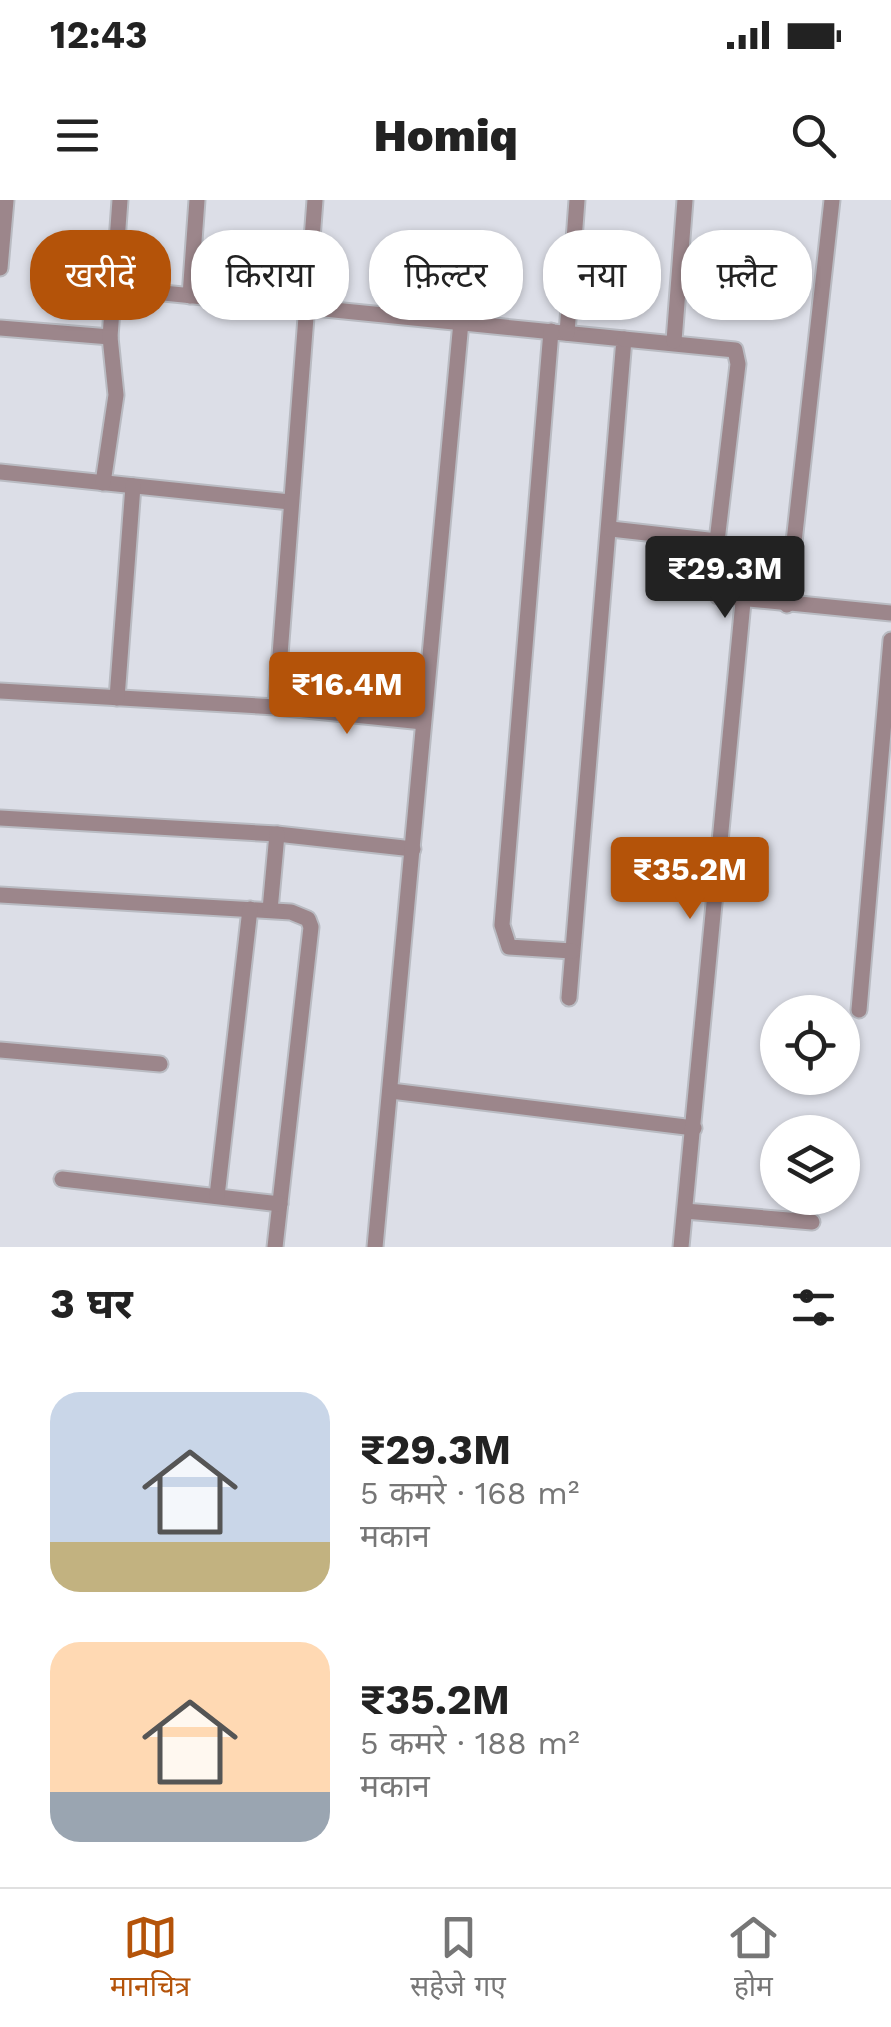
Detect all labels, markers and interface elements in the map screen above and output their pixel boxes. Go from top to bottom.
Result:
text: 12:43 [50,13,148,57]
icon: menu [50,108,105,163]
icon: search [786,108,841,163]
text: Homiq [373,109,518,162]
chip: खरीदें [30,230,171,320]
chip: किराया [191,230,349,320]
chip: फ़िल्टर [369,230,523,320]
chip: नया [543,230,661,320]
chip: फ़्लैट [681,230,812,320]
pin: ₹29.3M [644,536,806,621]
text: ₹29.3M [667,549,783,587]
pin: ₹16.4M [266,652,428,737]
text: ₹16.4M [291,665,403,703]
pin: ₹35.2M [609,837,771,922]
text: ₹35.2M [633,850,747,888]
map controls [760,995,860,1215]
button: locate [760,995,860,1095]
button: layers [760,1115,860,1215]
text: 3 घर [50,1279,133,1328]
icon: filters [786,1280,841,1335]
text: ₹29.3M [360,1425,511,1474]
icon: home [130,1432,250,1552]
text: 5 कमरे · 168 m² [360,1474,580,1512]
text: मकान [360,1517,430,1555]
text: ₹35.2M [360,1675,510,1724]
icon: home [130,1682,250,1802]
text: 5 कमरे · 188 m² [360,1724,580,1762]
text: मकान [360,1767,430,1805]
tab: मानचित्र [110,1910,190,2007]
tab: सहेजे गए [410,1910,506,2007]
tab: होम [726,1910,781,2007]

